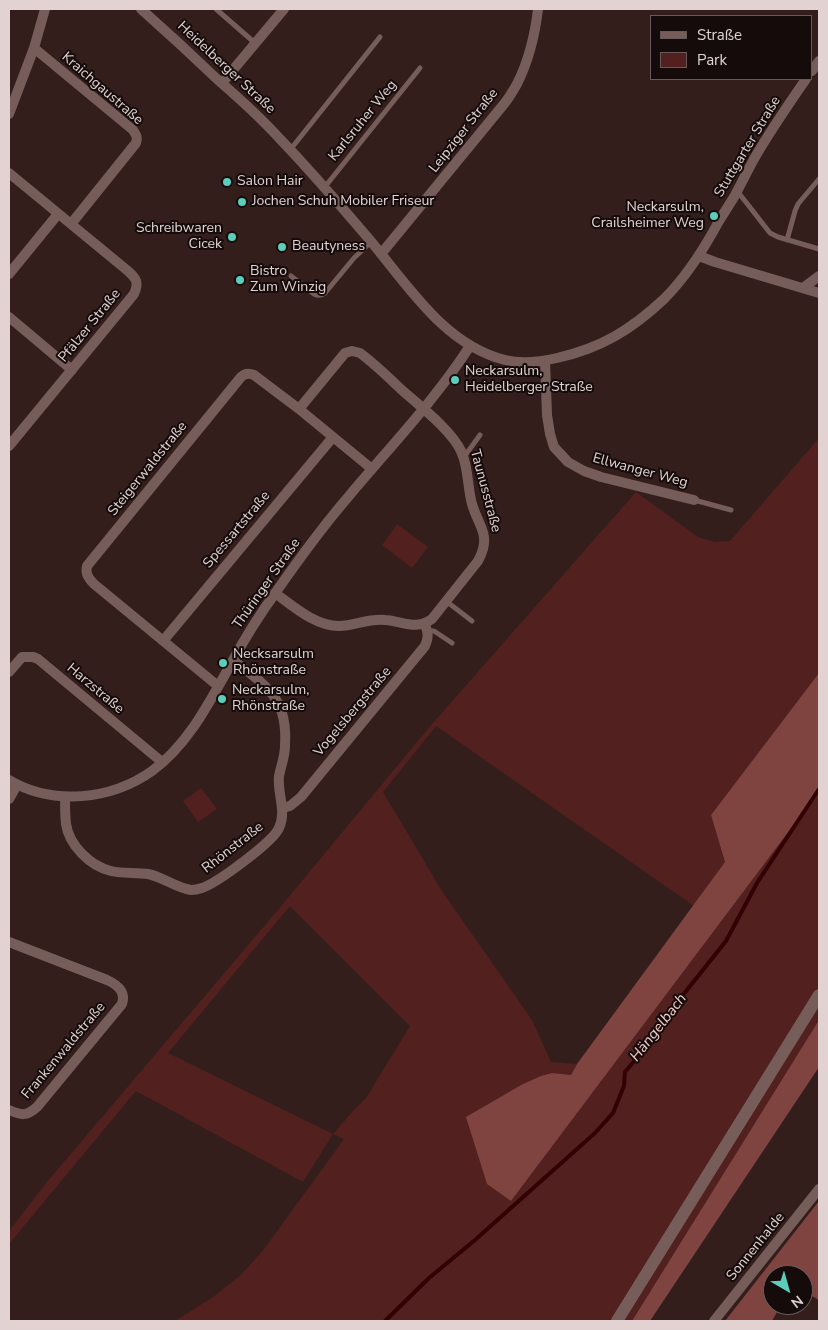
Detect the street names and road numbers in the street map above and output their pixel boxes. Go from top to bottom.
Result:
street label: Heidelberger Straße [174,18,278,118]
street label: Kraichgaustraße [58,49,146,129]
street label: Karlsruher Weg [325,77,401,165]
street label: Leipziger Straße [426,86,502,176]
street label: Stuttgarter Straße [711,94,785,200]
street label: Pfälzer Straße [55,286,125,366]
street label: Steigerwaldstraße [105,418,191,520]
street label: Taunusstraße [466,448,504,534]
street label: Ellwanger Weg [591,450,689,492]
street label: Spessartstraße [200,488,274,572]
street label: Thüringer Straße [230,536,304,632]
street label: Harzstraße [63,660,127,718]
street label: Vogelsbergstraße [311,664,395,760]
street label: Rhönstraße [199,819,267,877]
street label: Frankenwaldstraße [19,999,109,1103]
street label: Sonnenhalde [723,1210,789,1284]

